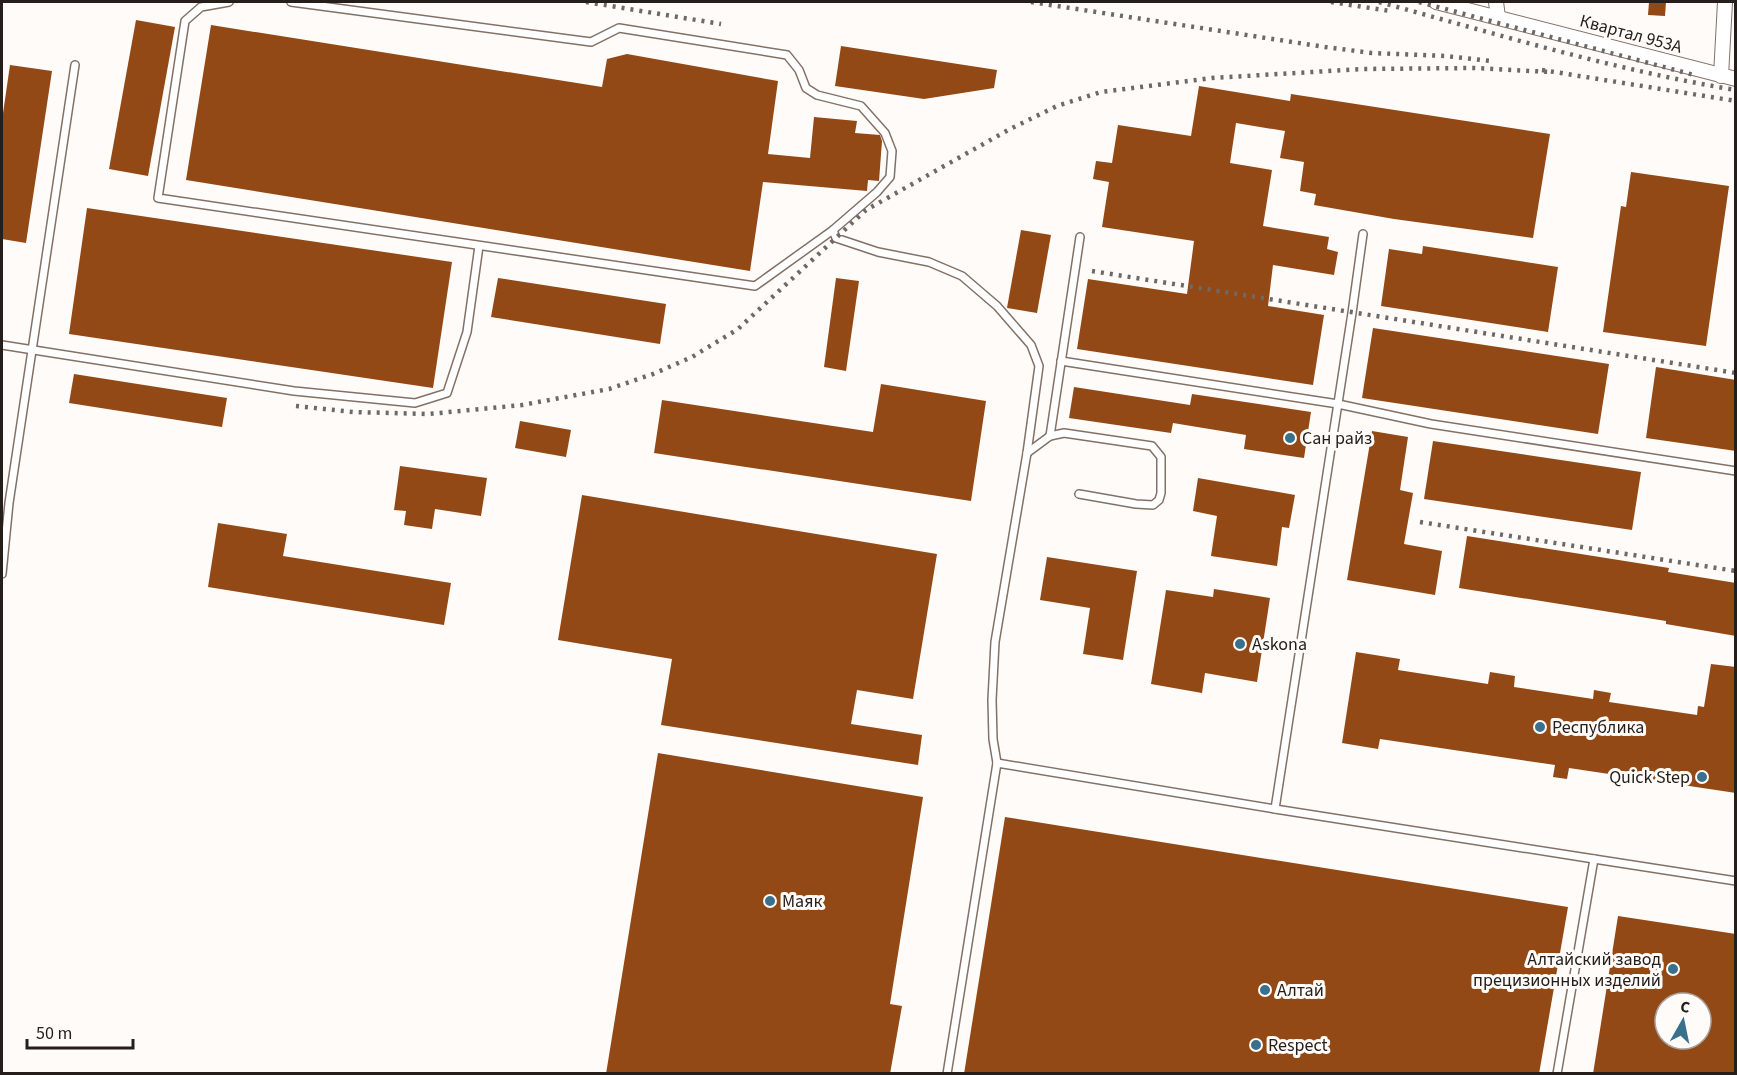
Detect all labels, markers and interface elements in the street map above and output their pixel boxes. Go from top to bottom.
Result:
street label: Квартал 953А [1577,8,1685,60]
place label: Сан райз [1302,426,1372,451]
marker: Сан райз [1283,431,1297,445]
place label: Askona [1252,632,1307,657]
marker: Askona [1233,637,1247,651]
place label: Республика [1552,715,1644,740]
marker: Республика [1533,720,1547,734]
place label: Quick Step [1609,765,1690,790]
marker: Quick Step [1695,770,1709,784]
place label: Маяк [782,889,822,914]
marker: Маяк [763,894,777,908]
place label: Алтайский завод прецизионных изделий [1473,947,1661,993]
marker: Алтайский завод прецизионных изделий [1666,962,1680,976]
place label: Алтай [1277,978,1324,1003]
marker: Алтай [1258,983,1272,997]
north arrow [1653,991,1713,1051]
text: С [1679,996,1692,1019]
scale bar [27,1012,134,1050]
text: 50 m [36,1021,72,1046]
place label: Respect [1268,1033,1328,1058]
marker: Respect [1249,1038,1263,1052]

